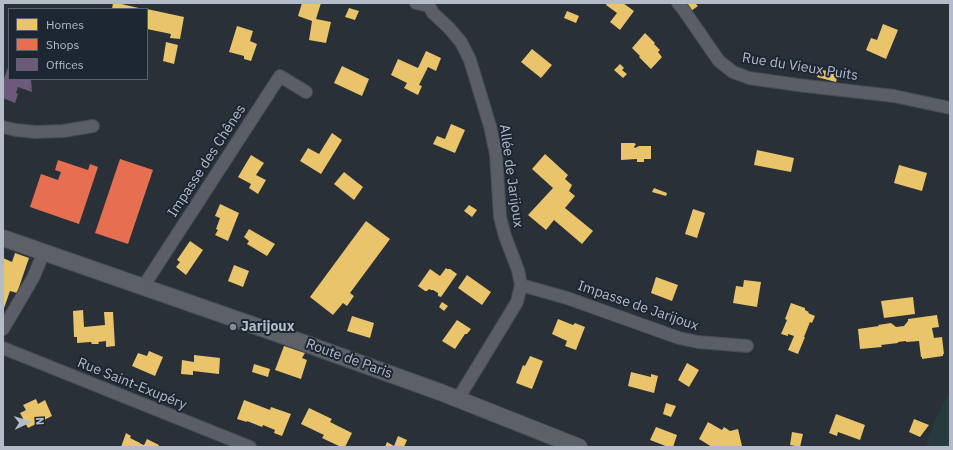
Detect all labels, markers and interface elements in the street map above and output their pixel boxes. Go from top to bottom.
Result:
legend [8,8,148,80]
text: Homes [46,17,84,32]
text: Shops [46,37,79,52]
street label: Rue du Vieux Puits [741,50,859,84]
text: Offices [46,57,84,72]
street label: Impasse des Chênes [164,102,250,220]
street label: Allée de Jarijoux [495,123,527,229]
street label: Impasse de Jarijoux [575,277,701,335]
place label: Jarijoux [241,319,295,335]
marker: Jarijoux [228,322,238,332]
street label: Route de Paris [303,336,395,382]
street label: Rue Saint-Exupéry [75,354,189,414]
north arrow [8,402,48,442]
text: N [33,417,47,426]

